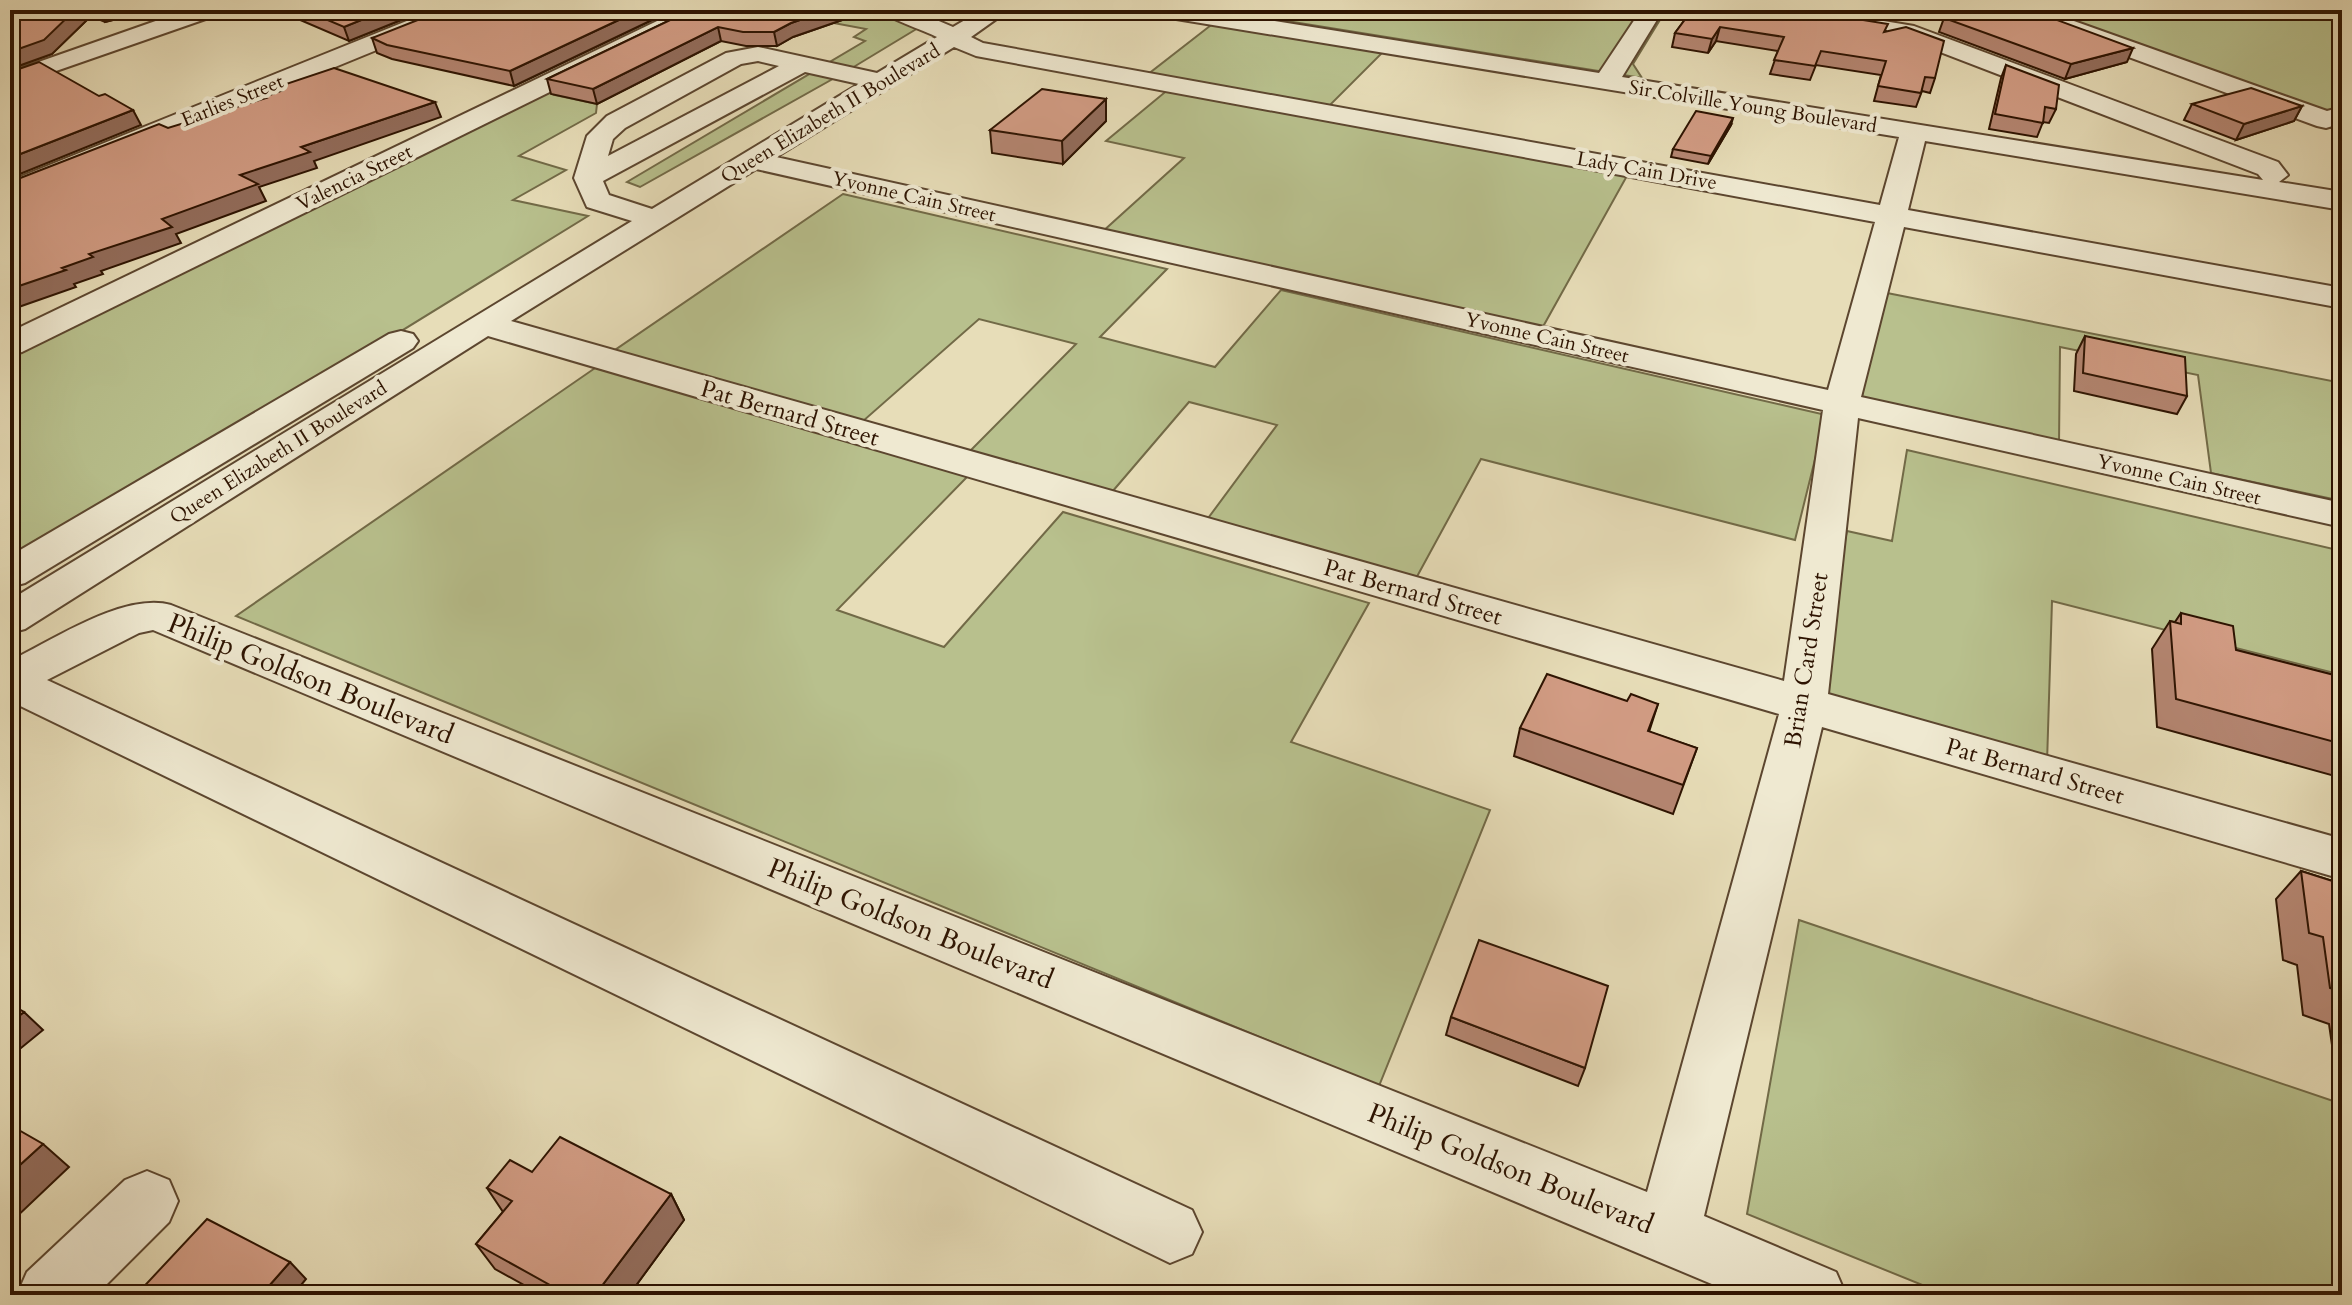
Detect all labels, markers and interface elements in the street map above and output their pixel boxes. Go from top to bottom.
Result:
street label: Queen Elizabeth II Boulevard [716,37,945,190]
street label: Earlies Street [177,67,288,133]
street label: Sir Colville Young Boulevard [1627,74,1879,139]
street label: Valencia Street [292,137,417,217]
street label: Lady Cain Drive [1575,145,1719,196]
street label: Yvonne Cain Street [829,164,999,229]
street label: Yvonne Cain Street [1462,305,1632,370]
street label: Pat Bernard Street [697,372,883,455]
street label: Queen Elizabeth II Boulevard [164,374,392,531]
street label: Yvonne Cain Street [2094,447,2264,512]
street label: Pat Bernard Street [1320,551,1506,634]
street label: Brian Card Street [1776,570,1837,750]
street label: Philip Goldson Boulevard [162,604,459,754]
street label: Pat Bernard Street [1942,730,2128,813]
street label: Philip Goldson Boulevard [762,849,1059,999]
street label: Philip Goldson Boulevard [1362,1094,1659,1244]

